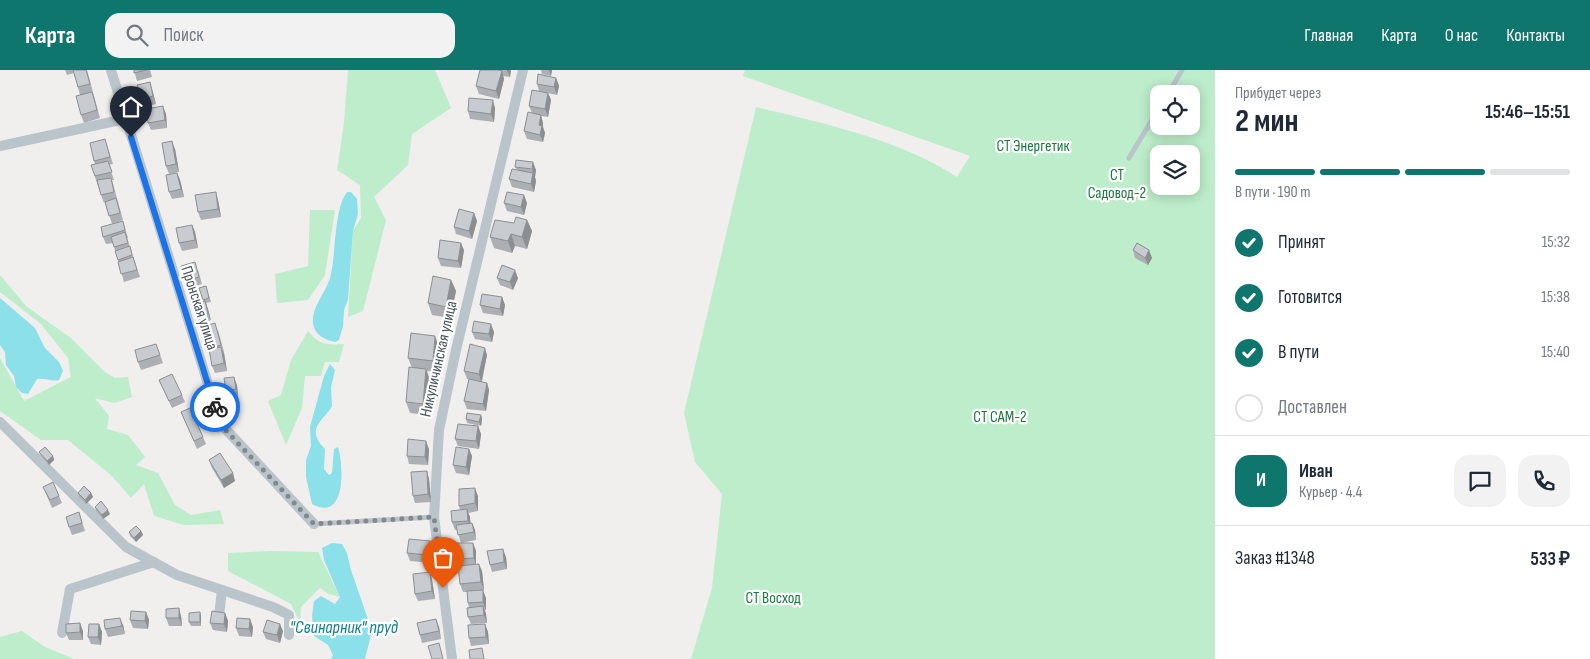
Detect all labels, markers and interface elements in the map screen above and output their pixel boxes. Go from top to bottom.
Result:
search box [105,13,455,58]
text: Карта [25,21,75,50]
icon: search [123,21,151,49]
text: Поиск [163,24,204,47]
text: Главная [1304,25,1353,46]
text: Карта [1381,25,1417,46]
text: О нас [1445,25,1478,46]
text: Контакты [1506,25,1565,46]
text: Прибудет через [1235,84,1321,103]
map controls [1150,85,1200,195]
button: locate [1150,85,1200,135]
pin [110,86,152,137]
icon: home [117,93,145,121]
text: 15:46–15:51 [1485,101,1570,124]
text: 2 мин [1235,102,1299,141]
park label: СТ Энергетик [996,137,1071,156]
button: layers [1150,145,1200,195]
park label: СТ Садовод-2 [1088,166,1146,203]
text: В пути · 190 m [1235,183,1311,202]
icon: check [1235,229,1263,257]
text: Принят [1278,231,1325,254]
text: 15:32 [1542,233,1570,252]
street label: Пронская улица [177,264,221,352]
icon: check [1235,284,1263,312]
text: Готовится [1278,286,1342,309]
text: 15:38 [1541,288,1570,307]
street label: Никуличинская улица [416,299,462,419]
icon: check [1235,339,1263,367]
text: В пути [1278,341,1319,364]
text: 15:40 [1541,343,1570,362]
courier [190,382,240,432]
icon: bike [201,393,229,421]
text: Доставлен [1278,396,1347,419]
park label: СТ САМ-2 [973,408,1027,427]
button: chat [1454,455,1506,507]
button: phone [1518,455,1570,507]
text: Иван [1299,460,1333,483]
text: И [1256,469,1266,492]
text: Курьер · 4.4 [1299,483,1362,502]
pin [422,537,464,588]
icon: bag [429,544,457,572]
text: Заказ #1348 [1235,547,1315,570]
text: 533 ₽ [1531,548,1570,571]
park label: СТ Восход [745,589,801,608]
water label: "Свинарник" пруд [290,617,399,638]

